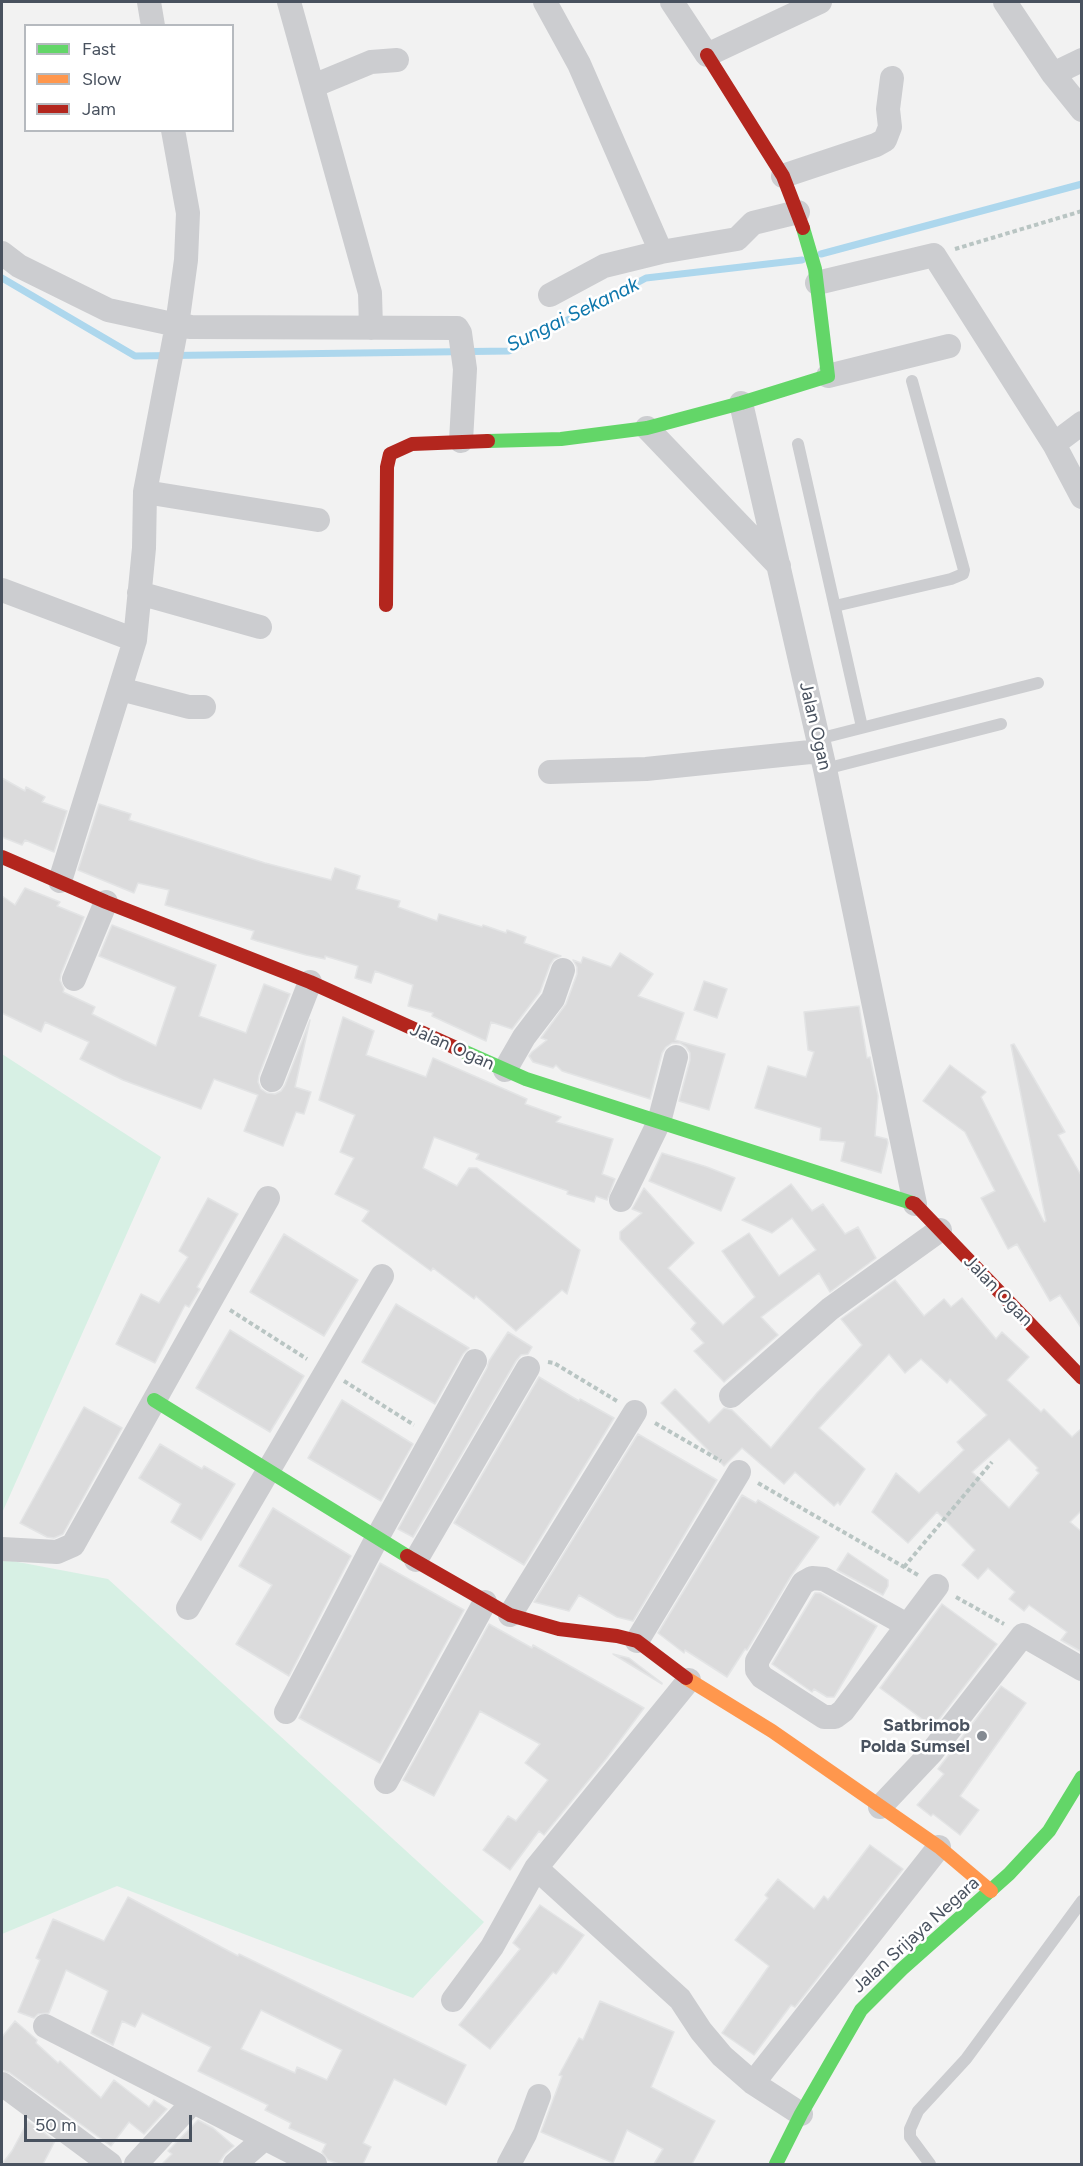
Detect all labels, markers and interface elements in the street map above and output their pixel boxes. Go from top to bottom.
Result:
legend [24,24,234,132]
text: Fast [82,38,116,60]
text: Slow [82,68,121,90]
text: Jam [82,98,116,120]
water label: Sungai Sekanak [503,272,643,358]
street label: Jalan Ogan [794,680,836,772]
street label: Jalan Ogan [407,1019,497,1075]
street label: Jalan Ogan [959,1251,1037,1331]
place label: Satbrimob Polda Sumsel [860,1715,970,1758]
marker: Satbrimob Polda Sumsel [975,1729,989,1743]
street label: Jalan Srijaya Negara [848,1872,984,1998]
scale bar [27,2103,195,2141]
text: 50 m [35,2114,77,2136]

